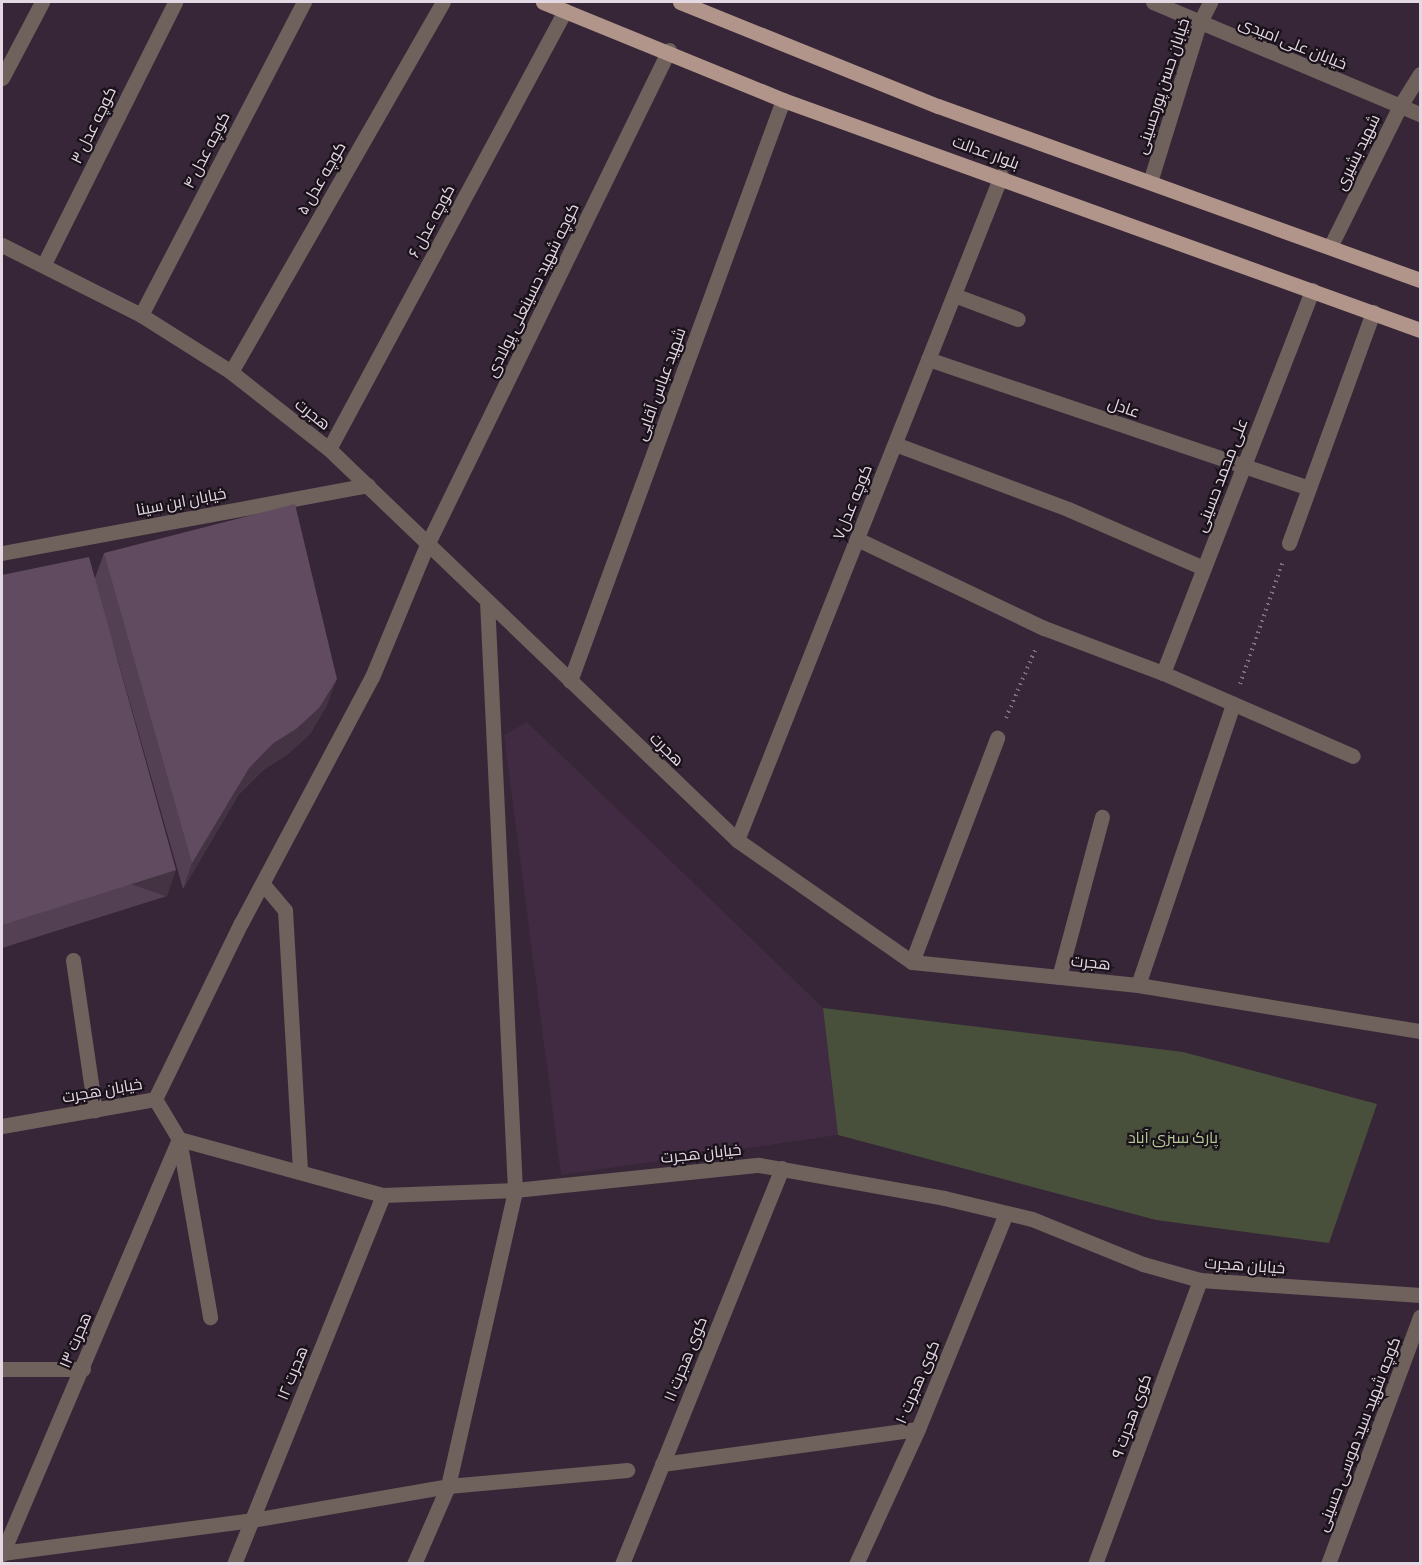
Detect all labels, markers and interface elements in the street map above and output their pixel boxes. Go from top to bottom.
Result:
street label: خیابان علی امیدی [1236,13,1350,73]
street label: خیابان حسن پورحسینی [1131,16,1193,156]
street label: کوچه عدل ۳ [66,83,120,167]
street label: کوچه عدل ۴ [179,109,233,191]
street label: شهید بشیری [1330,111,1384,193]
street label: بلوار عدالت [950,131,1022,173]
street label: کوچه عدل ۵ [292,138,350,218]
street label: کوچه عدل ۶ [404,181,458,261]
street label: کوچه شهید حسینعلی پولادی [481,200,583,380]
street label: شهید عباس آقایی [631,325,689,443]
street label: عادل [1105,393,1143,421]
street label: هجرت [291,394,335,434]
street label: علی محمد حسینی [1190,415,1252,535]
street label: کوچه عدل۷ [828,462,876,542]
street label: خیابان ابن سینا [134,483,228,519]
street label: هجرت [646,728,688,770]
street label: هجرت [1070,950,1112,974]
street label: خیابان هجرت [60,1074,144,1106]
park label: پارک سبزی آباد [1128,1127,1218,1147]
street label: خیابان هجرت [660,1139,742,1167]
street label: خیابان هجرت [1204,1253,1286,1277]
street label: هجرت ۱۳ [55,1309,95,1371]
street label: کوی هجرت ۱۱ [659,1314,711,1404]
street label: کوچه شهید سید موسی حسینی [1312,1334,1404,1534]
street label: کوی هجرت ۱۰ [891,1337,943,1427]
street label: هجرت ۱۲ [273,1343,311,1403]
street label: کوی هجرت ۹ [1107,1371,1155,1461]

